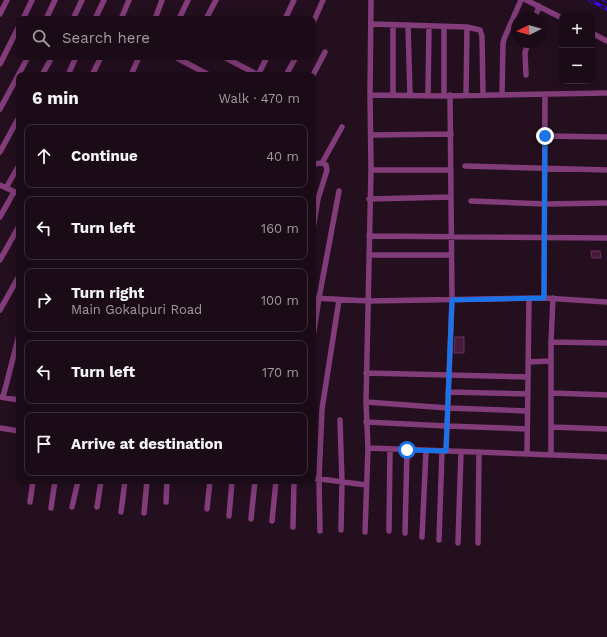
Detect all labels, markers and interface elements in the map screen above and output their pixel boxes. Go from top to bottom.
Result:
north arrow [511,12,547,48]
map controls [559,12,595,84]
button: + [559,12,595,48]
search box [16,16,316,60]
icon: search [30,27,52,49]
text: Search here [62,29,150,47]
button: − [559,48,595,84]
text: 6 min [32,88,79,108]
text: Walk · 470 m [219,91,300,106]
route end [536,127,554,145]
icon: ahead [33,145,55,167]
text: Continue [71,147,138,165]
text: 40 m [266,149,299,164]
icon: left [33,217,55,239]
text: Turn left [71,219,135,237]
text: 160 m [261,221,299,236]
text: Turn right [71,284,144,302]
icon: right [33,289,55,311]
text: 100 m [261,293,299,308]
text: Main Gokalpuri Road [71,302,202,317]
icon: left [33,361,55,383]
text: Turn left [71,363,135,381]
text: 170 m [262,365,299,380]
icon: arrive [33,433,55,455]
text: Arrive at destination [71,435,223,453]
route start [398,441,416,459]

